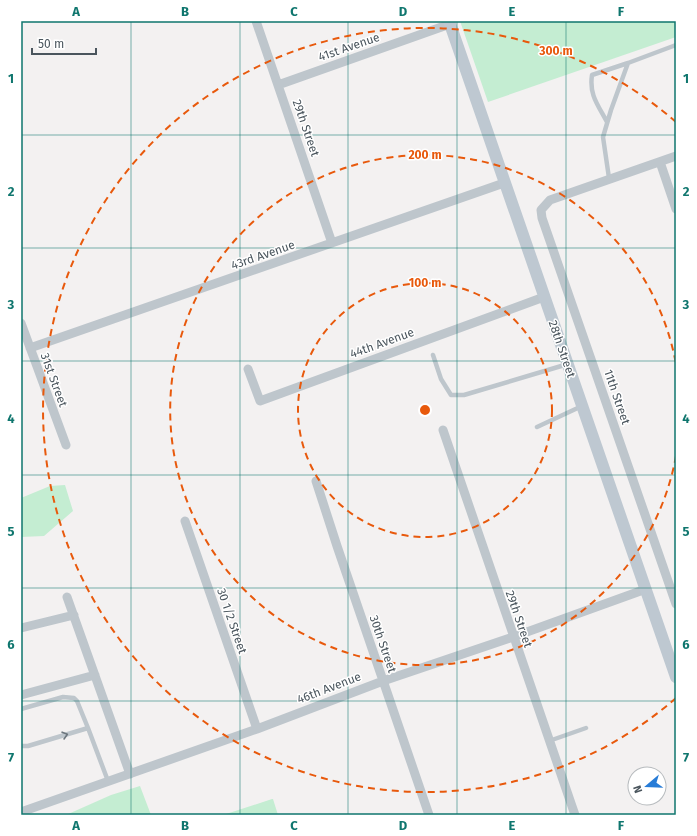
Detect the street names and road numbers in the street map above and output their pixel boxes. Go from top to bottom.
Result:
street label: 41st Avenue [317,30,381,64]
street label: 29th Street [290,98,322,159]
street label: 43rd Avenue [229,238,297,272]
street label: 28th Street [546,319,579,380]
street label: 44th Avenue [348,325,416,361]
street label: 31st Street [38,351,70,410]
street label: 11th Street [601,368,633,427]
street label: 30 1/2 Street [214,586,250,656]
street label: 29th Street [503,589,535,650]
street label: 30th Street [367,613,400,675]
street label: 46th Avenue [295,669,363,707]

